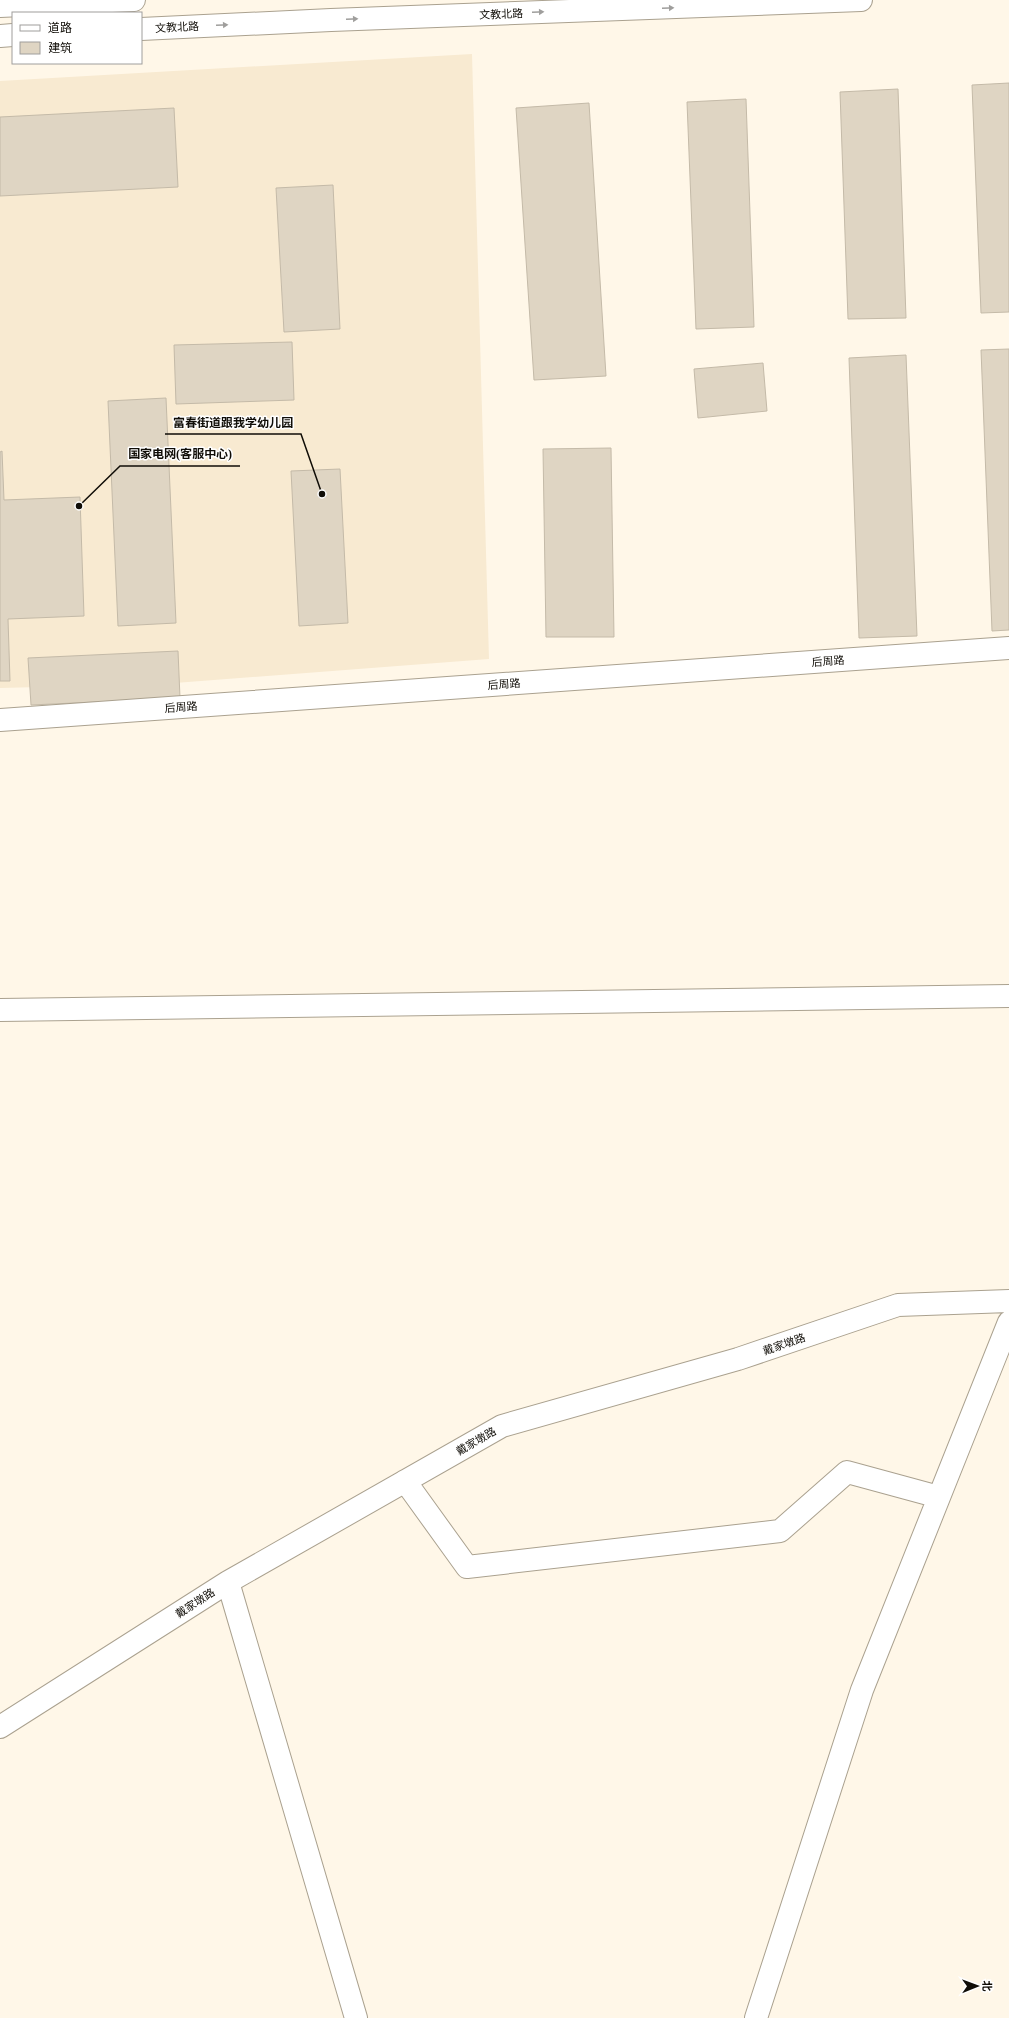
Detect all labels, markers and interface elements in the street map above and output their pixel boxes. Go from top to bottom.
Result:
one-way arrow [662,4,674,11]
street label: 文教北路 [479,7,523,21]
one-way arrow [532,9,544,16]
legend [12,12,142,64]
one-way arrow [346,16,359,22]
street label: 文教北路 [155,20,199,34]
text: 道路 [48,21,72,35]
one-way arrow [216,22,229,28]
text: 建筑 [48,41,72,55]
callout: 富春街道跟我学幼儿园 [165,410,301,434]
text: 富春街道跟我学幼儿园 [173,416,293,430]
callout: 国家电网(客服中心) [120,442,240,466]
text: 国家电网(客服中心) [128,447,232,461]
street label: 后周路 [811,654,845,668]
street label: 后周路 [487,677,521,691]
street label: 后周路 [164,700,198,714]
street label: 戴家墩路 [761,1331,807,1357]
street label: 戴家墩路 [454,1425,498,1457]
street label: 戴家墩路 [173,1586,217,1620]
north arrow [957,1966,997,2006]
text: 北 [981,1980,993,1991]

